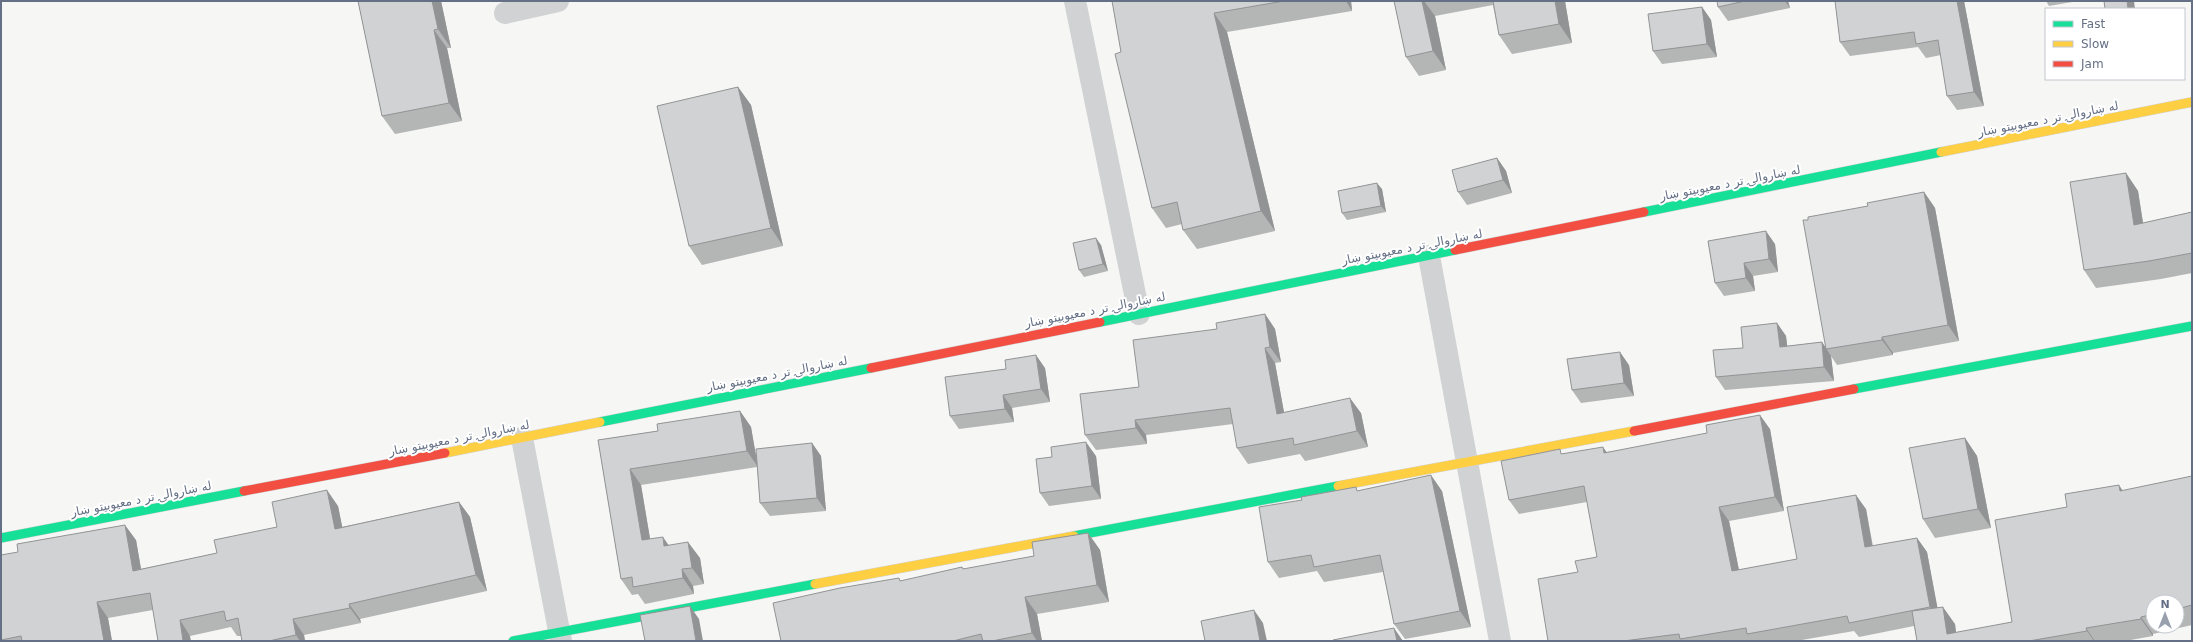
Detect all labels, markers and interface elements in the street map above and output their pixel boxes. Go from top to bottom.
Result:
legend [2045,8,2185,80]
text: Fast [2081,17,2105,31]
text: Slow [2081,37,2109,51]
text: Jam [2080,57,2104,71]
street label: له ښاروالۍ تر د معیوبیتو ښار [1975,98,2120,141]
street label: له ښاروالۍ تر د معیوبیتو ښار [1657,162,1802,205]
street label: له ښاروالۍ تر د معیوبیتو ښار [1339,226,1484,269]
street label: له ښاروالۍ تر د معیوبیتو ښار [1022,289,1167,332]
street label: له ښاروالۍ تر د معیوبیتو ښار [704,353,849,396]
street label: له ښاروالۍ تر د معیوبیتو ښار [386,417,531,460]
street label: له ښاروالۍ تر د معیوبیتو ښار [68,478,213,521]
north arrow [2145,594,2185,634]
text: N [2160,598,2170,611]

